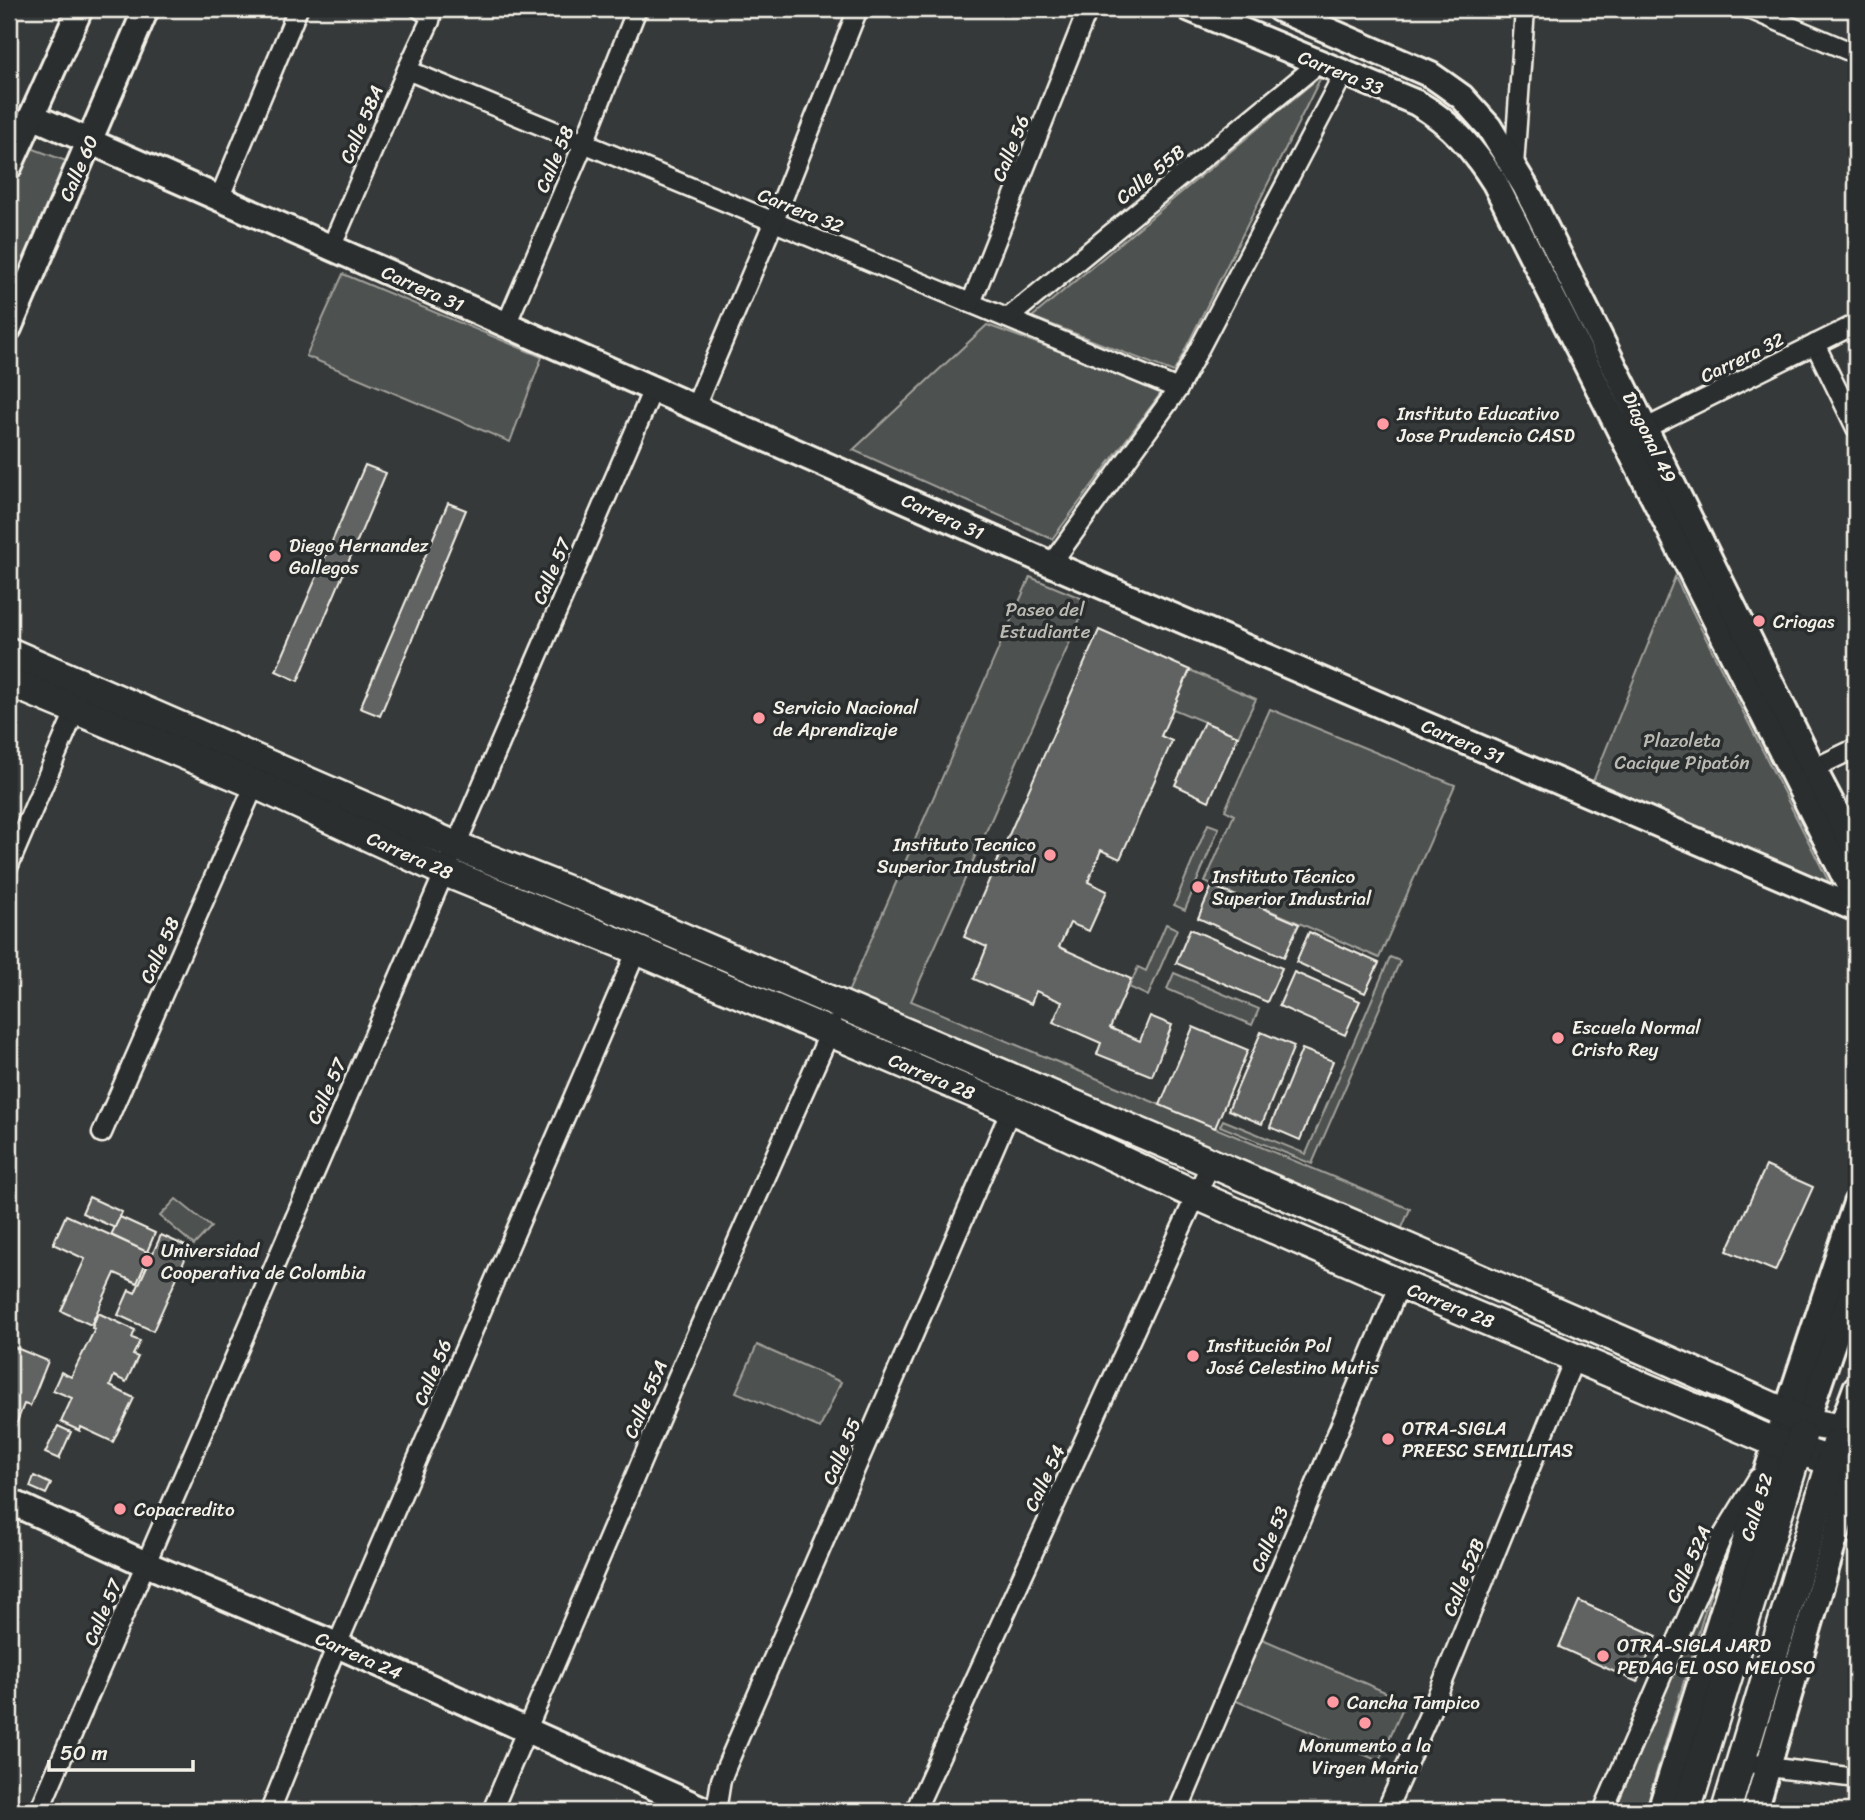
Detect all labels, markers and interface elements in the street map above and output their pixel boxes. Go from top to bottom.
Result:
street label: Carrera 33 [1293,40,1389,105]
street label: Calle 58A [330,80,393,169]
street label: Calle 56 [982,110,1039,187]
street label: Calle 58 [526,120,584,198]
street label: Calle 60 [50,130,107,207]
street label: Calle 55B [1108,136,1193,213]
street label: Carrera 32 [753,178,849,243]
street label: Carrera 31 [376,256,470,321]
street label: Carrera 32 [1694,323,1790,392]
street label: Diagonal 49 [1613,386,1686,489]
place label: Instituto Educativo Jose Prudencio CASD [1396,397,1575,452]
marker: Instituto Educativo Jose Prudencio CASD [1375,416,1391,432]
street label: Carrera 31 [896,484,990,549]
place label: Diego Hernandez Gallegos [289,529,430,584]
street label: Calle 57 [523,532,581,610]
marker: Diego Hernandez Gallegos [267,548,283,564]
park label: Paseo del Estudiante [1000,593,1091,648]
place label: Criogas [1773,605,1835,638]
marker: Criogas [1751,613,1767,629]
place label: Servicio Nacional de Aprendizaje [773,691,919,746]
street label: Carrera 31 [1416,709,1510,774]
marker: Servicio Nacional de Aprendizaje [751,710,767,726]
park label: Plazoleta Cacique Pipatón [1615,724,1749,779]
street label: Carrera 28 [361,822,459,889]
place label: Instituto Tecnico Superior Industrial [877,828,1037,883]
marker: Instituto Tecnico Superior Industrial [1042,847,1058,863]
place label: Instituto Técnico Superior Industrial [1211,860,1372,915]
marker: Instituto Técnico Superior Industrial [1190,879,1206,895]
street label: Calle 58 [130,911,189,989]
place label: Escuela Normal Cristo Rey [1572,1011,1701,1066]
marker: Escuela Normal Cristo Rey [1550,1030,1566,1046]
street label: Carrera 28 [883,1043,981,1110]
street label: Calle 57 [297,1052,356,1130]
place label: Universidad Cooperativa de Colombia [161,1234,366,1289]
marker: Universidad Cooperativa de Colombia [139,1253,155,1269]
street label: Carrera 28 [1402,1273,1500,1338]
place label: Institución Pol José Celestino Mutis [1206,1329,1379,1384]
street label: Calle 56 [404,1334,461,1411]
marker: Institución Pol José Celestino Mutis [1185,1348,1201,1364]
street label: Calle 55A [614,1355,677,1444]
street label: Calle 55 [813,1412,871,1490]
place label: OTRA-SIGLA PREESC SEMILLITAS [1402,1412,1573,1467]
marker: OTRA-SIGLA PREESC SEMILLITAS [1380,1431,1396,1447]
street label: Calle 54 [1015,1439,1074,1517]
street label: Calle 52 [1731,1469,1782,1545]
place label: Copacredito [134,1493,235,1526]
street label: Calle 53 [1241,1500,1298,1577]
marker: Copacredito [112,1501,128,1517]
street label: Calle 52A [1657,1520,1720,1608]
street label: Calle 52B [1433,1533,1494,1621]
street label: Calle 57 [74,1573,132,1651]
street label: Carrera 24 [310,1622,408,1689]
place label: OTRA-SIGLA JARD PEDAG EL OSO MELOSO [1617,1629,1816,1684]
marker: OTRA-SIGLA JARD PEDAG EL OSO MELOSO [1595,1648,1611,1664]
place label: Cancha Tampico [1347,1686,1480,1719]
marker: Cancha Tampico [1325,1694,1341,1710]
marker: Monumento a la Virgen Maria [1357,1715,1373,1731]
scale bar [49,1729,192,1773]
place label: Monumento a la Virgen Maria [1299,1729,1431,1784]
text: 50 m [60,1734,108,1772]

